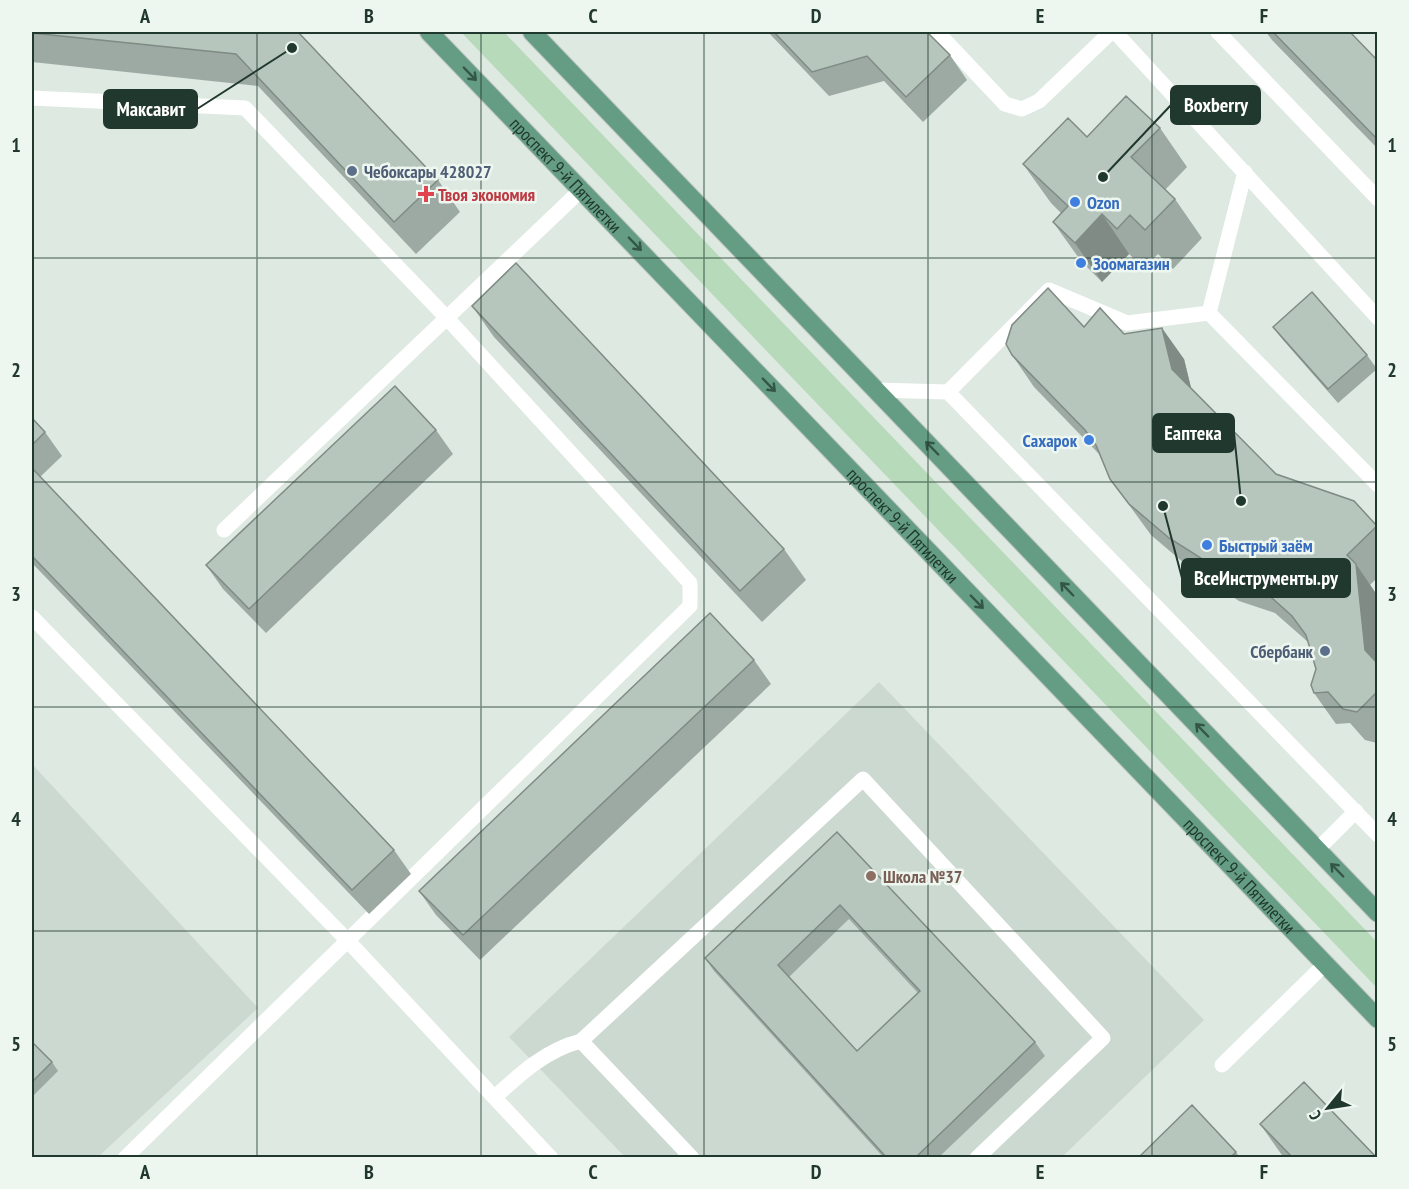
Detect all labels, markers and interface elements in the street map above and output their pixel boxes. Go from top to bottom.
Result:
text: A [139,3,151,29]
text: B [364,3,374,29]
text: C [588,3,598,29]
text: D [811,3,822,29]
text: E [1036,3,1044,29]
text: F [1260,3,1268,29]
one-way arrow [463,66,477,81]
callout: Boxberry [1171,86,1260,124]
callout: Максавит [104,90,197,128]
text: Boxberry [1184,92,1249,118]
text: Максавит [116,96,186,122]
street label: проспект 9-й Пятилетки [505,112,627,237]
text: 1 [11,132,21,158]
text: 1 [1387,132,1397,158]
place label: Чебоксары 428027 [364,160,492,183]
marker: Чебоксары 428027 [345,164,359,178]
place label: Твоя экономия [438,183,535,206]
marker: Твоя экономия [419,187,433,201]
place label: Ozon [1087,191,1120,214]
marker: Ozon [1068,195,1082,209]
one-way arrow [627,237,642,252]
place label: Зоомагазин [1093,252,1170,275]
marker: Зоомагазин [1074,256,1088,270]
text: 2 [11,357,21,383]
text: 2 [1387,357,1397,383]
one-way arrow [762,377,776,392]
callout: Еаптека [1153,414,1234,452]
text: Еаптека [1164,420,1222,446]
place label: Сахарок [1023,429,1078,452]
marker: Сахарок [1082,433,1096,447]
one-way arrow [925,441,939,456]
street label: проспект 9-й Пятилетки [842,462,964,588]
place label: Быстрый заём [1219,534,1313,557]
marker: Быстрый заём [1200,538,1214,552]
callout: ВсеИнструменты.ру [1182,559,1350,597]
text: ВсеИнструменты.ру [1194,565,1339,591]
text: 3 [11,581,21,607]
text: 3 [1387,581,1397,607]
one-way arrow [1060,582,1074,597]
one-way arrow [970,594,984,609]
place label: Сбербанк [1250,640,1314,663]
marker: Сбербанк [1318,644,1332,658]
one-way arrow [1195,722,1209,737]
text: 4 [11,806,21,832]
text: 4 [1387,806,1397,832]
street label: проспект 9-й Пятилетки [1179,813,1301,938]
one-way arrow [1330,863,1344,878]
place label: Школа №37 [883,865,962,888]
marker: Школа №37 [864,869,878,883]
text: 5 [11,1031,21,1057]
text: 5 [1387,1031,1397,1057]
north arrow [1298,1078,1358,1138]
text: С [1304,1107,1325,1124]
text: A [139,1159,151,1185]
text: B [364,1159,374,1185]
text: C [588,1159,598,1185]
text: D [811,1159,822,1185]
text: E [1036,1159,1044,1185]
text: F [1260,1159,1268,1185]

